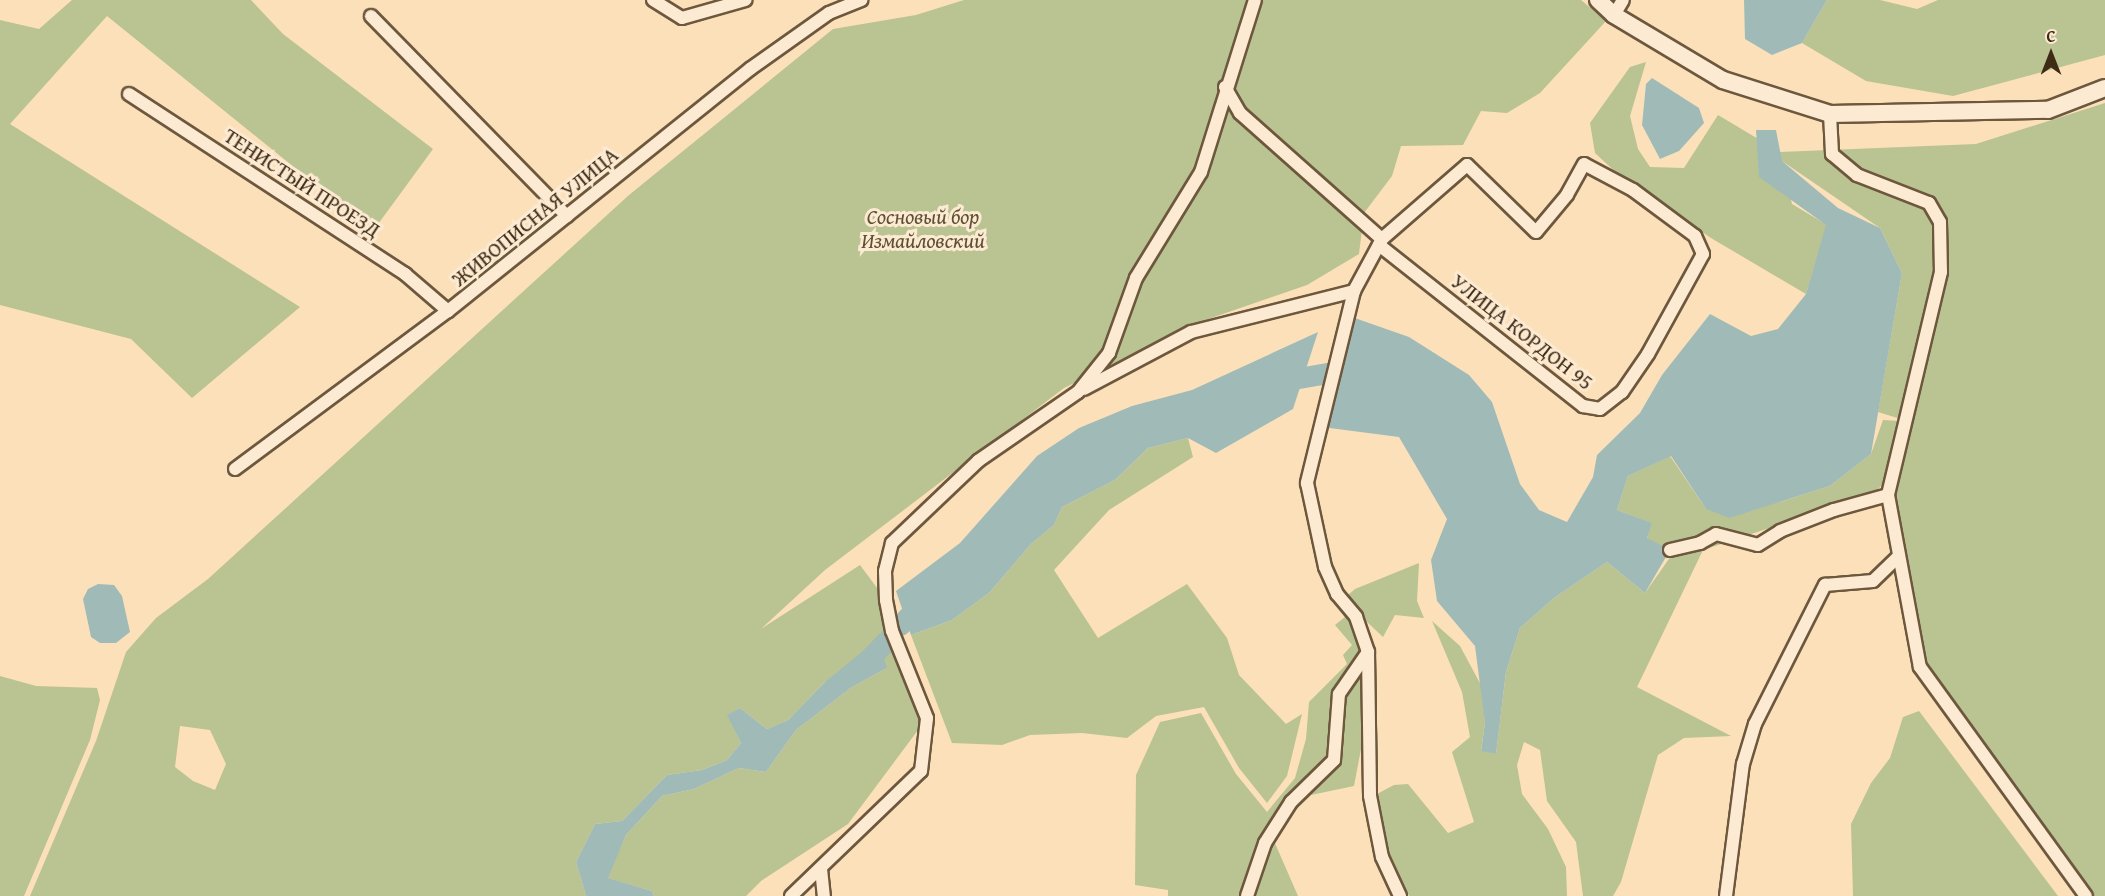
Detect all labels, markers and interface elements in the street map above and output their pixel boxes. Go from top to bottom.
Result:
north arrow [2021,24,2081,84]
text: С [2046,24,2056,48]
street label: ТЕНИСТЫЙ ПРОЕЗД [219,123,385,243]
street label: ЖИВОПИСНАЯ УЛИЦА [447,142,623,292]
park label: Сосновый бор Измайловский [861,204,985,254]
street label: УЛИЦА КОРДОН 95 [1446,269,1598,395]

